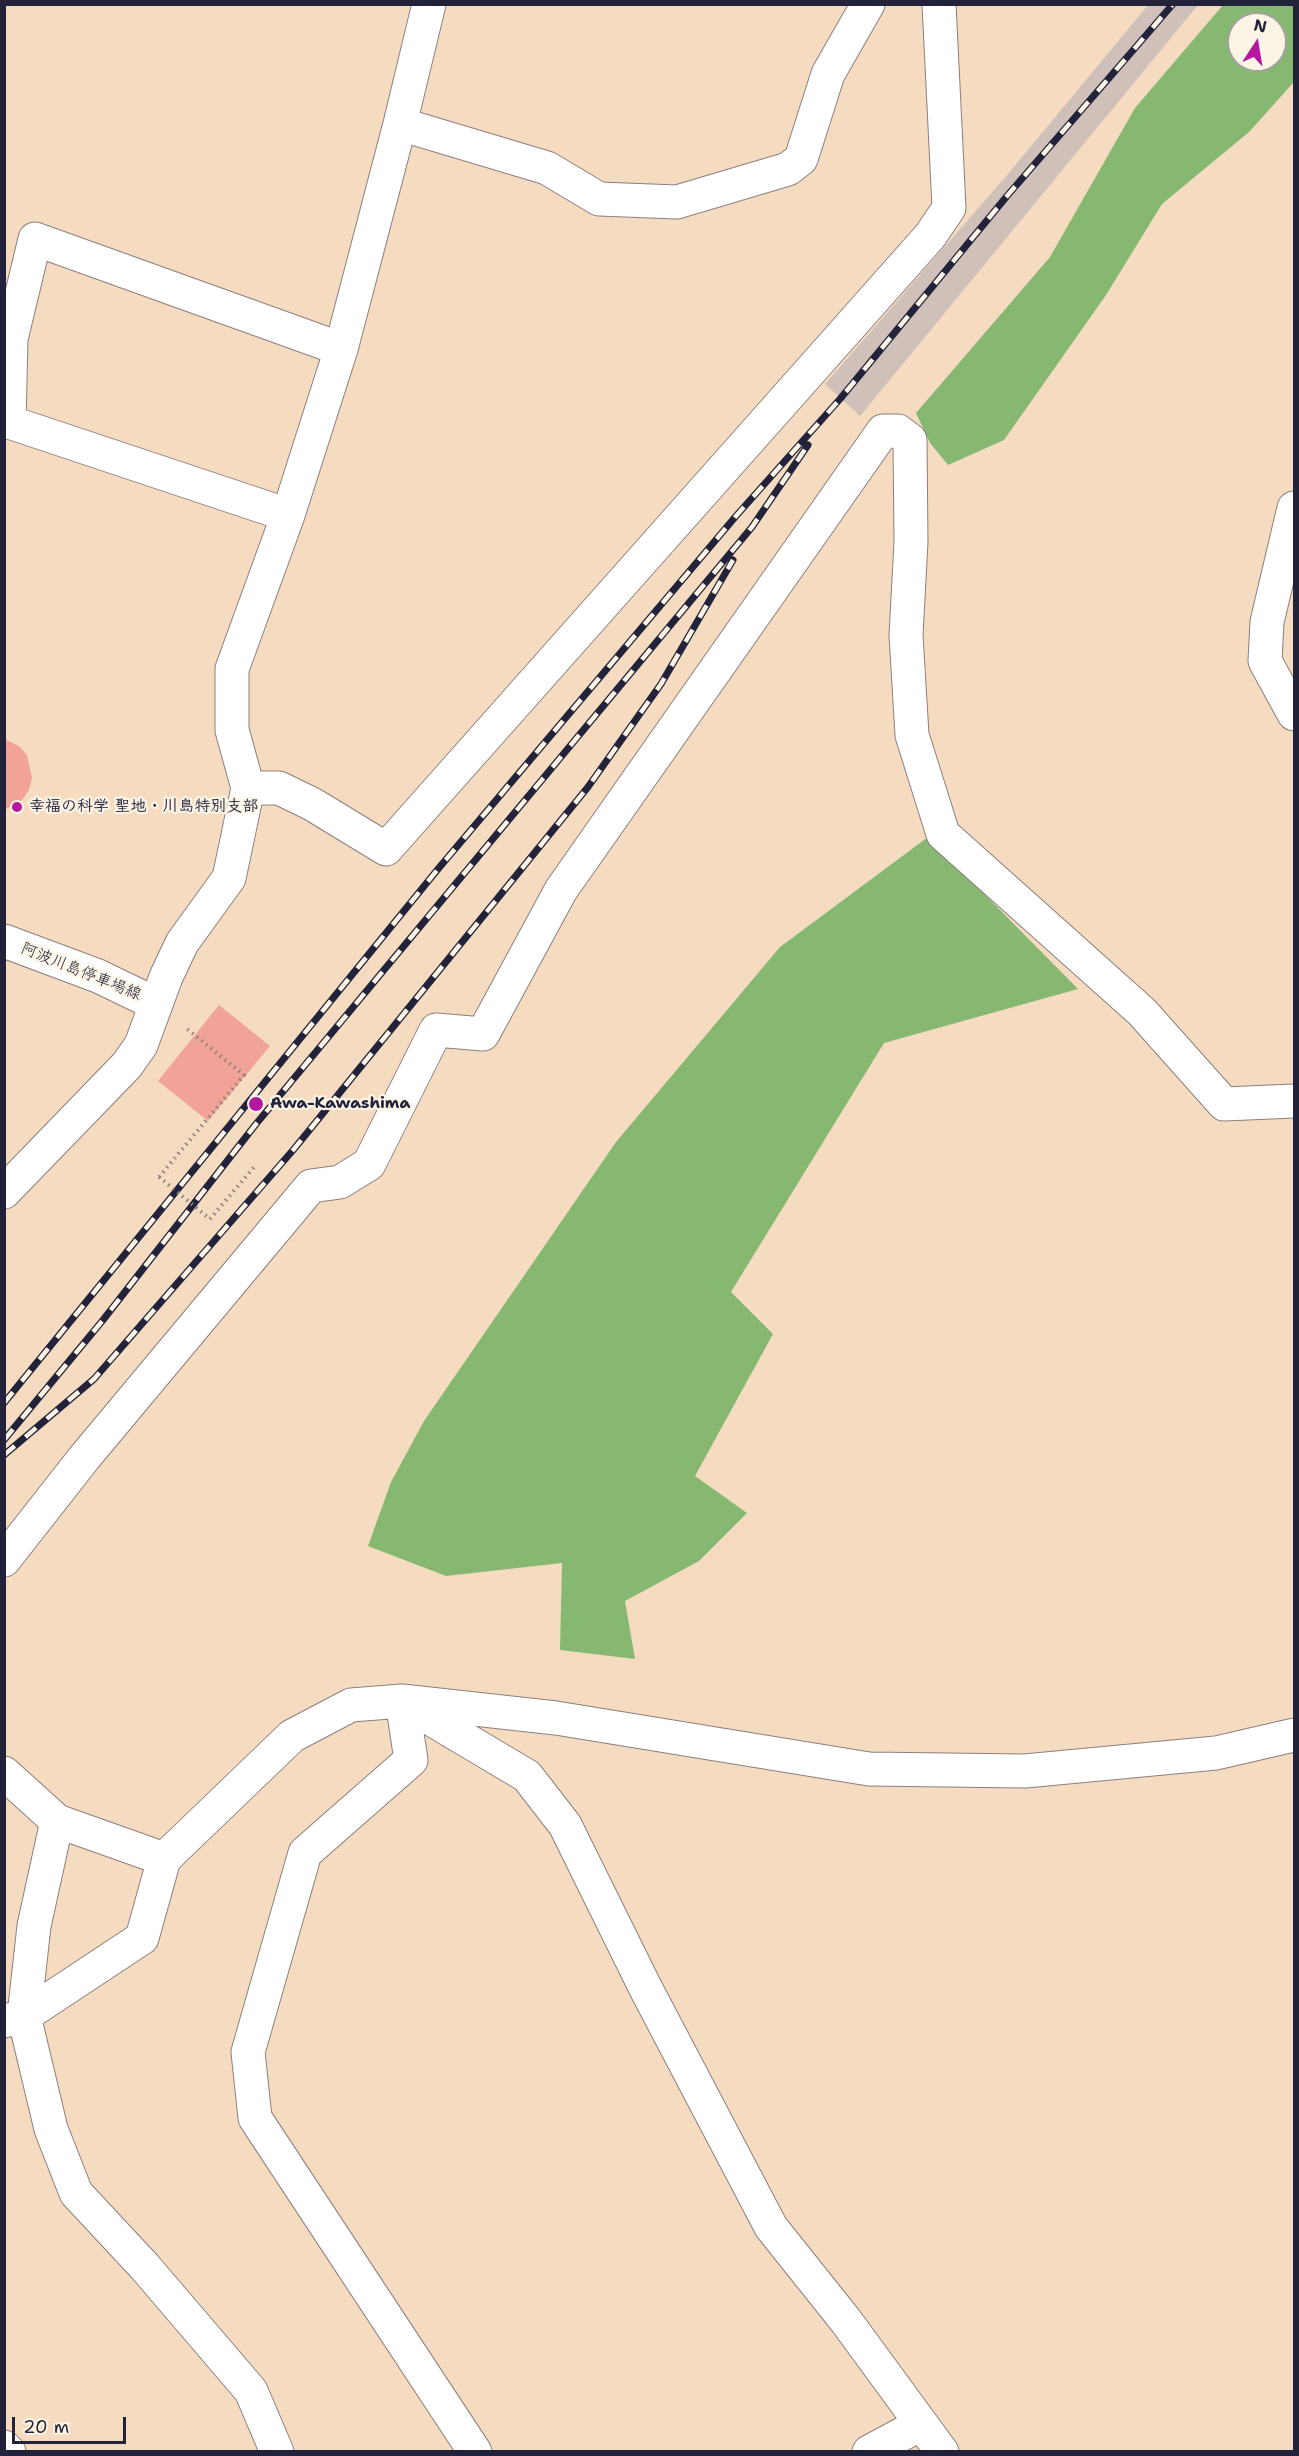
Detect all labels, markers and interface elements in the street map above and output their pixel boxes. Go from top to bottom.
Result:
north arrow [1227,12,1287,72]
text: N [1252,14,1269,37]
place label: 幸福の科学 聖地・川島特別支部 [29,797,259,817]
marker: 幸福の科学 聖地・川島特別支部 [10,800,24,814]
street label: 阿波川島停車場線 [18,939,144,1005]
place label: Awa-Kawashima [270,1094,410,1114]
marker: Awa-Kawashima [247,1095,265,1113]
scale bar [15,2405,129,2443]
text: 20 m [23,2415,69,2439]

